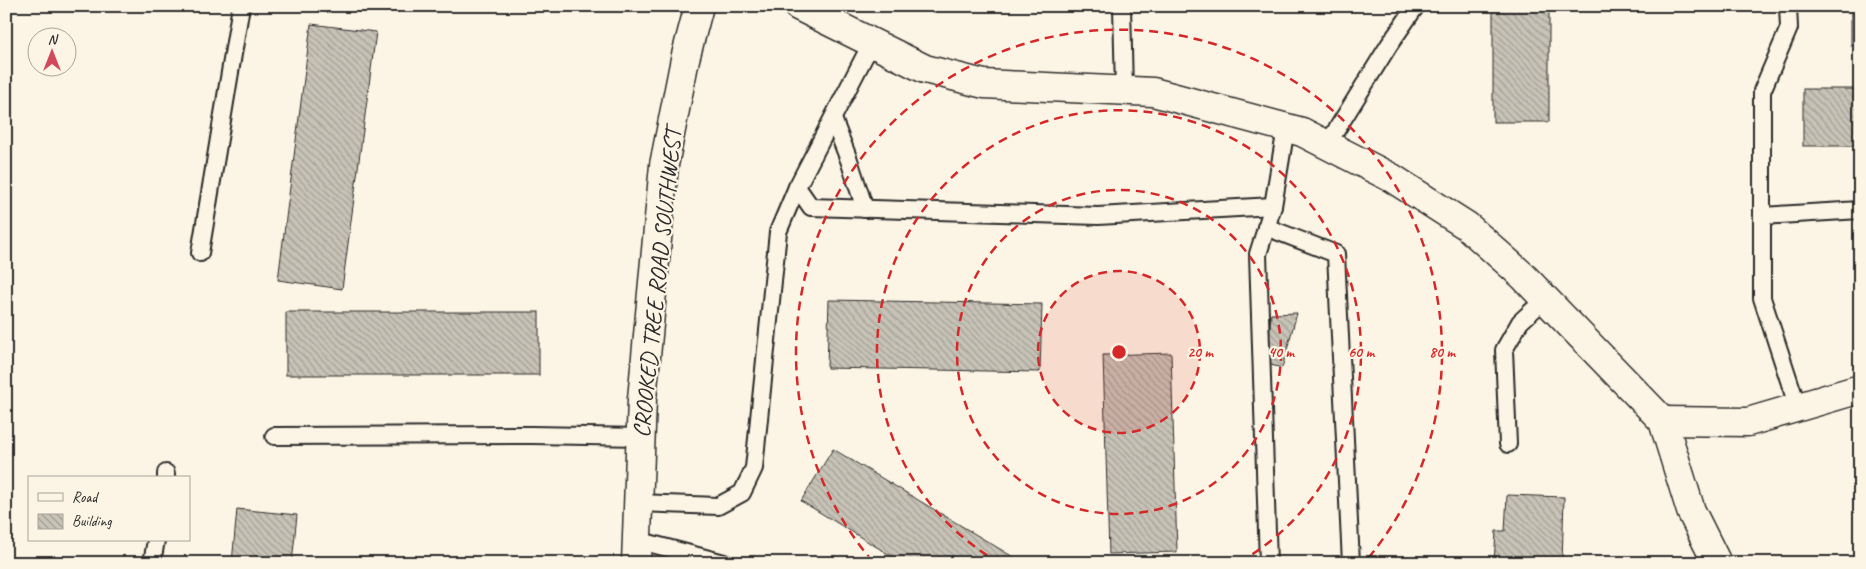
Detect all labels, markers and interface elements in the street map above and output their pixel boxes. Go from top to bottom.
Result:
north arrow [28,28,78,78]
text: N [48,31,59,48]
street label: CROOKED TREE ROAD SOUTHWEST [626,121,689,439]
centre of rings [1110,343,1128,361]
text: 20 m [1187,343,1214,362]
text: 40 m [1268,343,1295,362]
text: 60 m [1348,343,1375,362]
text: 80 m [1429,343,1456,362]
legend [28,476,190,542]
text: Road [72,488,99,507]
text: Building [72,512,112,531]

